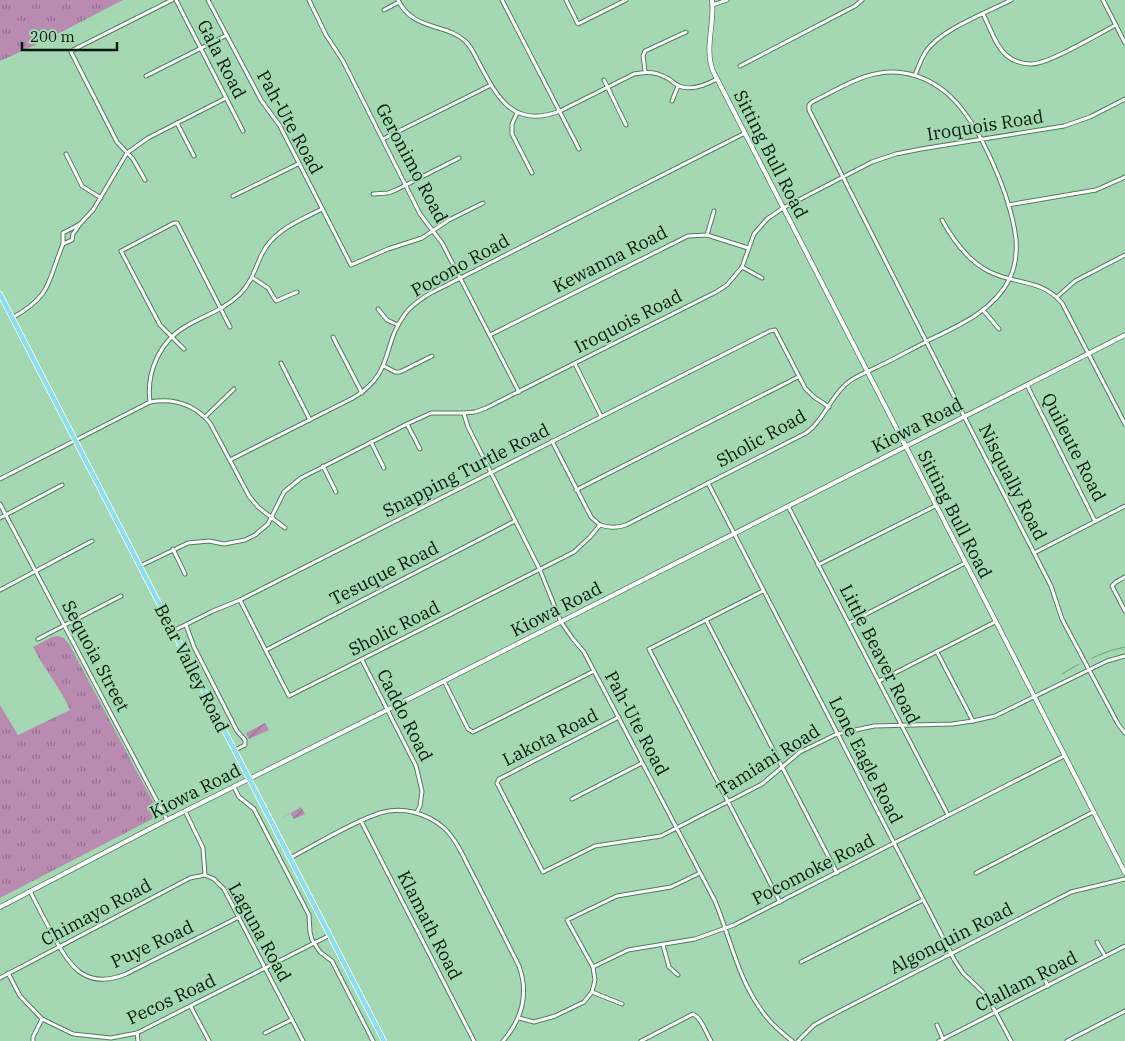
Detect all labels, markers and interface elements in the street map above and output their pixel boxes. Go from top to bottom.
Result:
street label: Gala Road [192,16,252,102]
scale bar [22,20,118,52]
text: 200 m [30,27,75,46]
street label: Pah-Ute Road [252,66,328,178]
street label: Sitting Bull Road [729,86,813,222]
street label: Geronimo Road [371,99,453,227]
street label: Iroquois Road [925,104,1045,146]
street label: Kewanna Road [549,220,671,298]
street label: Pocono Road [407,228,513,302]
street label: Iroquois Road [570,284,686,358]
street label: Quileute Road [1037,389,1111,505]
street label: Kiowa Road [868,392,966,458]
street label: Sholic Road [712,404,810,472]
street label: Snapping Turtle Road [379,418,553,522]
street label: Nisqually Road [974,420,1052,544]
street label: Sitting Bull Road [913,446,997,582]
street label: Tesuque Road [326,536,442,610]
street label: Kiowa Road [507,576,605,642]
street label: Little Beaver Road [835,580,925,728]
street label: Sholic Road [344,595,444,661]
street label: Sequoia Street [57,596,135,716]
street label: Bear Valley Road [150,600,234,736]
street label: Caddo Road [372,665,438,765]
street label: Pah-Ute Road [600,667,674,779]
street label: Lone Eagle Road [824,693,908,827]
street label: Lakota Road [498,703,602,771]
street label: Tamiani Road [712,719,824,801]
street label: Kiowa Road [146,758,244,824]
street label: Pocomoke Road [748,828,878,910]
street label: Klamath Road [393,867,467,983]
street label: Chimayo Road [37,873,155,951]
street label: Laguna Road [223,878,297,986]
street label: Algonquin Road [886,897,1016,979]
street label: Puye Road [107,915,197,973]
street label: Clallam Road [971,945,1081,1017]
street label: Pecos Road [123,968,219,1030]

